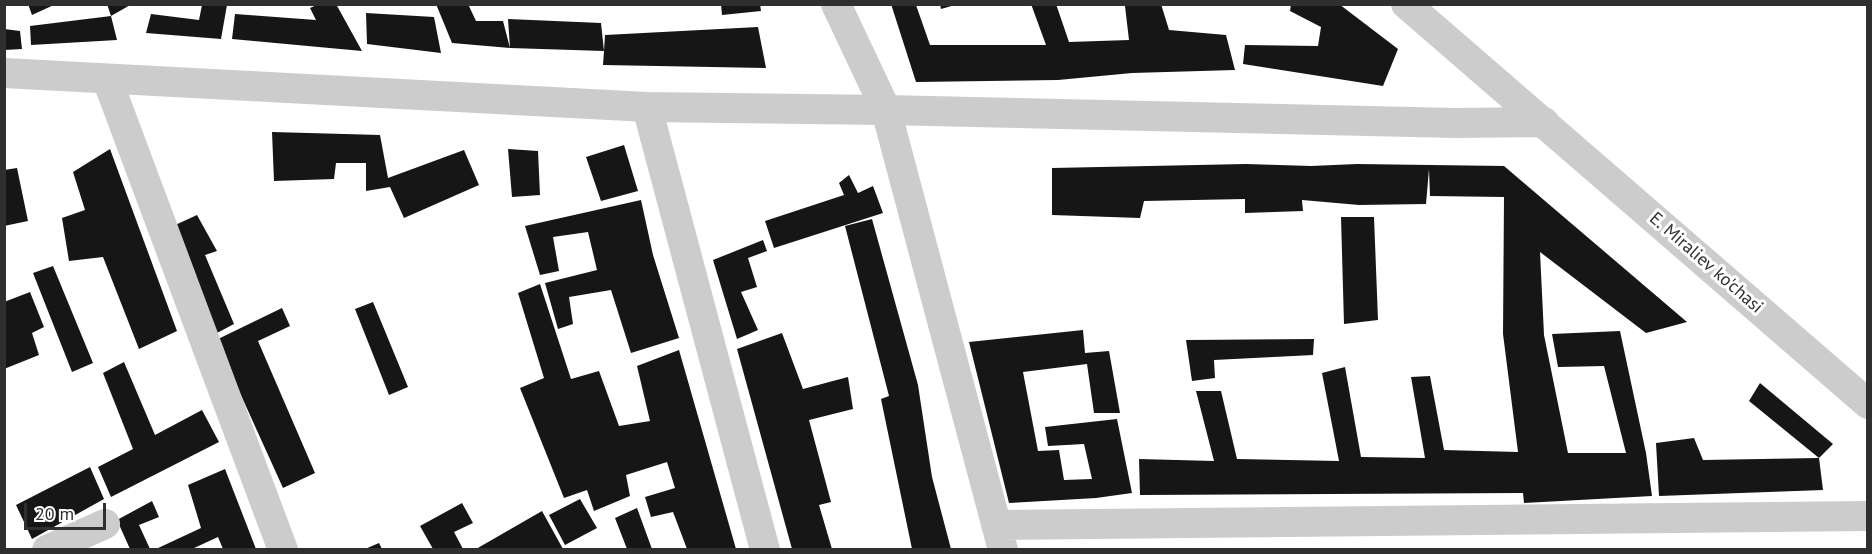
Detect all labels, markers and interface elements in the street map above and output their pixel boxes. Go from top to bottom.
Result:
street label: E. Miraliev ko'chasi [1645,208,1767,318]
scale bar [27,491,110,529]
text: 20 m [35,502,74,525]

